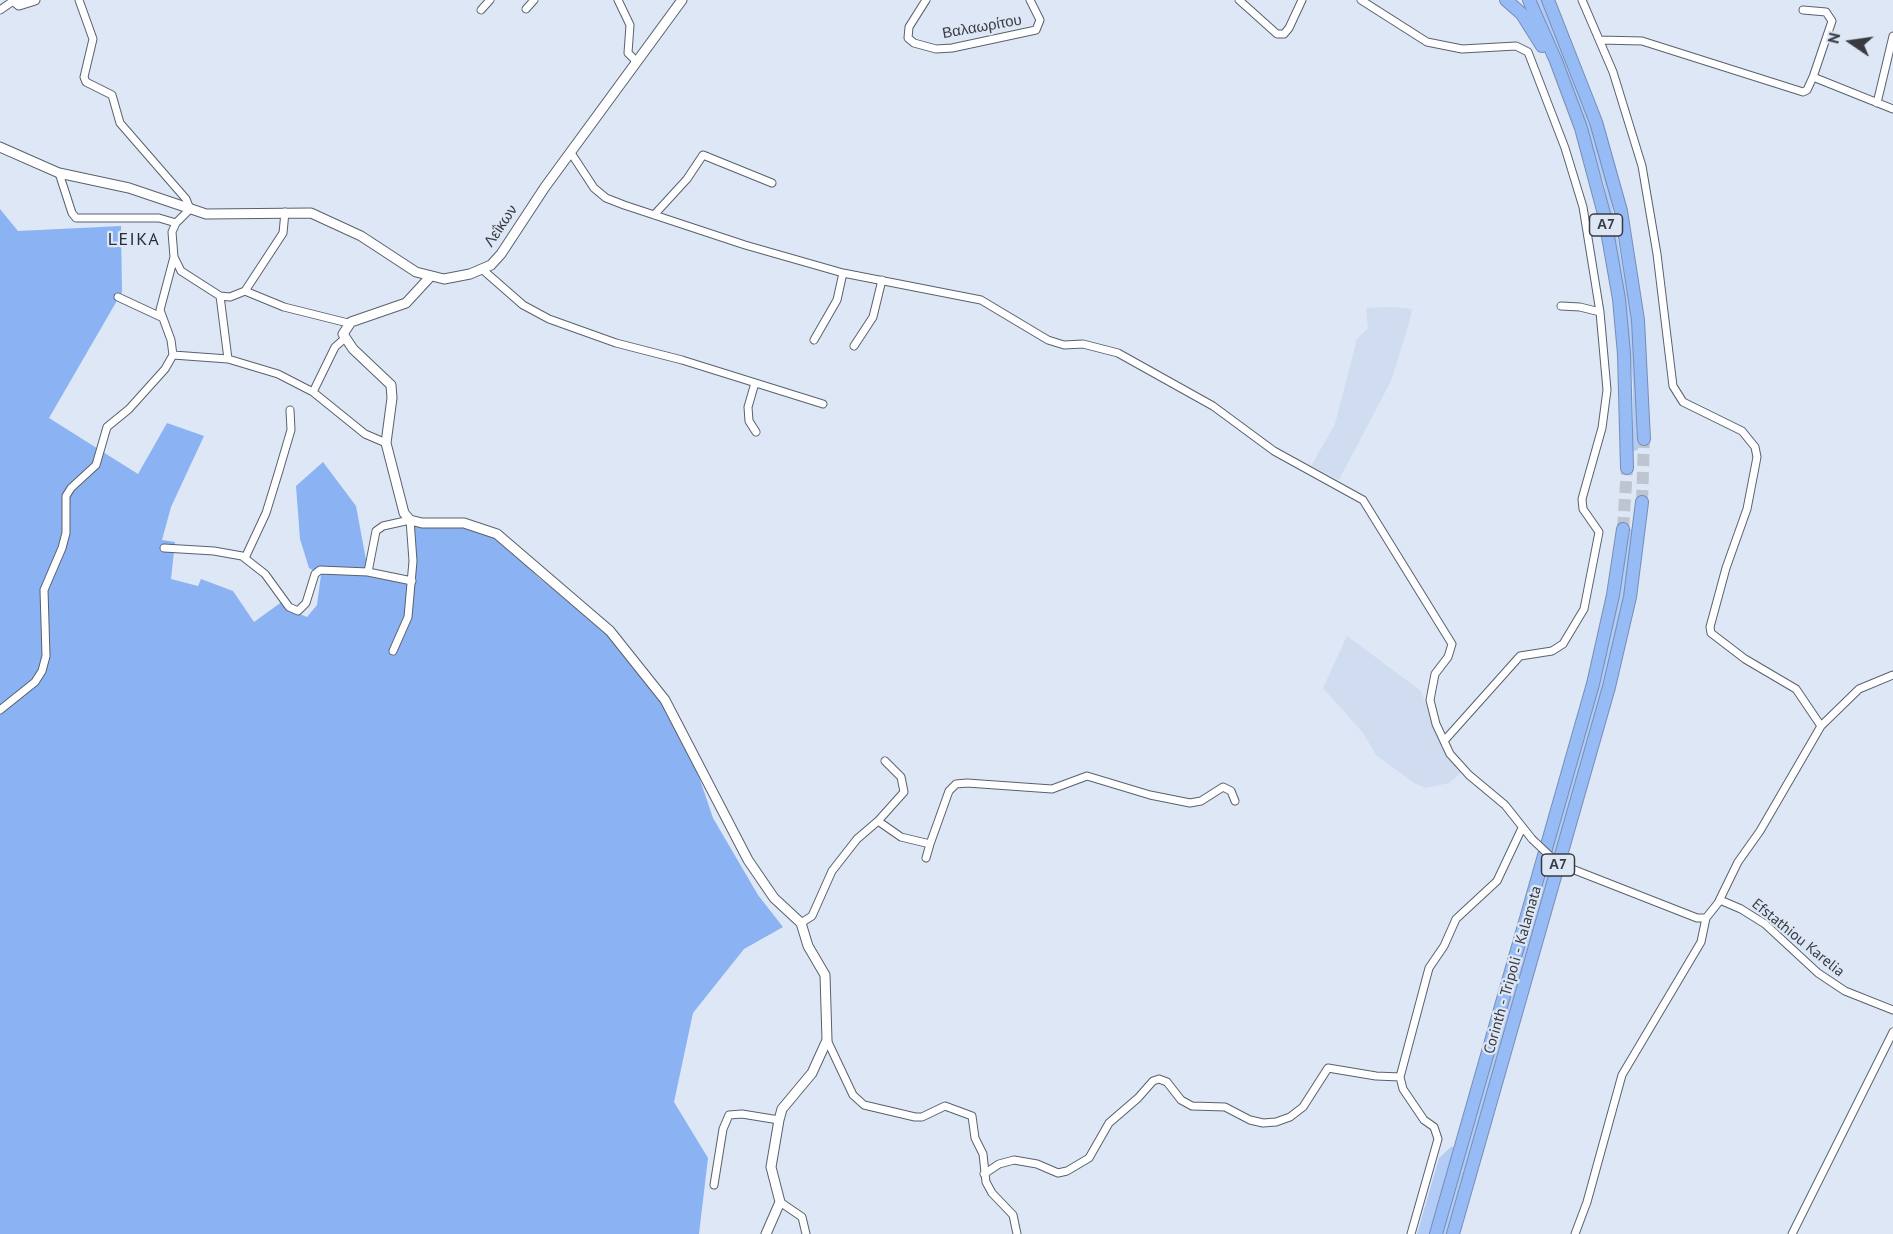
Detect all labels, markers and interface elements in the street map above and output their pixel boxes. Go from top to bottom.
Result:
street label: Βαλαωρίτου [941,11,1023,43]
north arrow [1821,12,1881,72]
text: N [1823,31,1844,45]
street label: Λεΐκων [481,202,521,250]
road number: Α7 [1590,214,1622,236]
district label: LEIKA [108,229,160,251]
road number: Α7 [1542,854,1574,876]
street label: Corinth - Tripoli - Kalamata [1480,884,1546,1056]
street label: Efstathiou Karelia [1748,895,1848,981]

